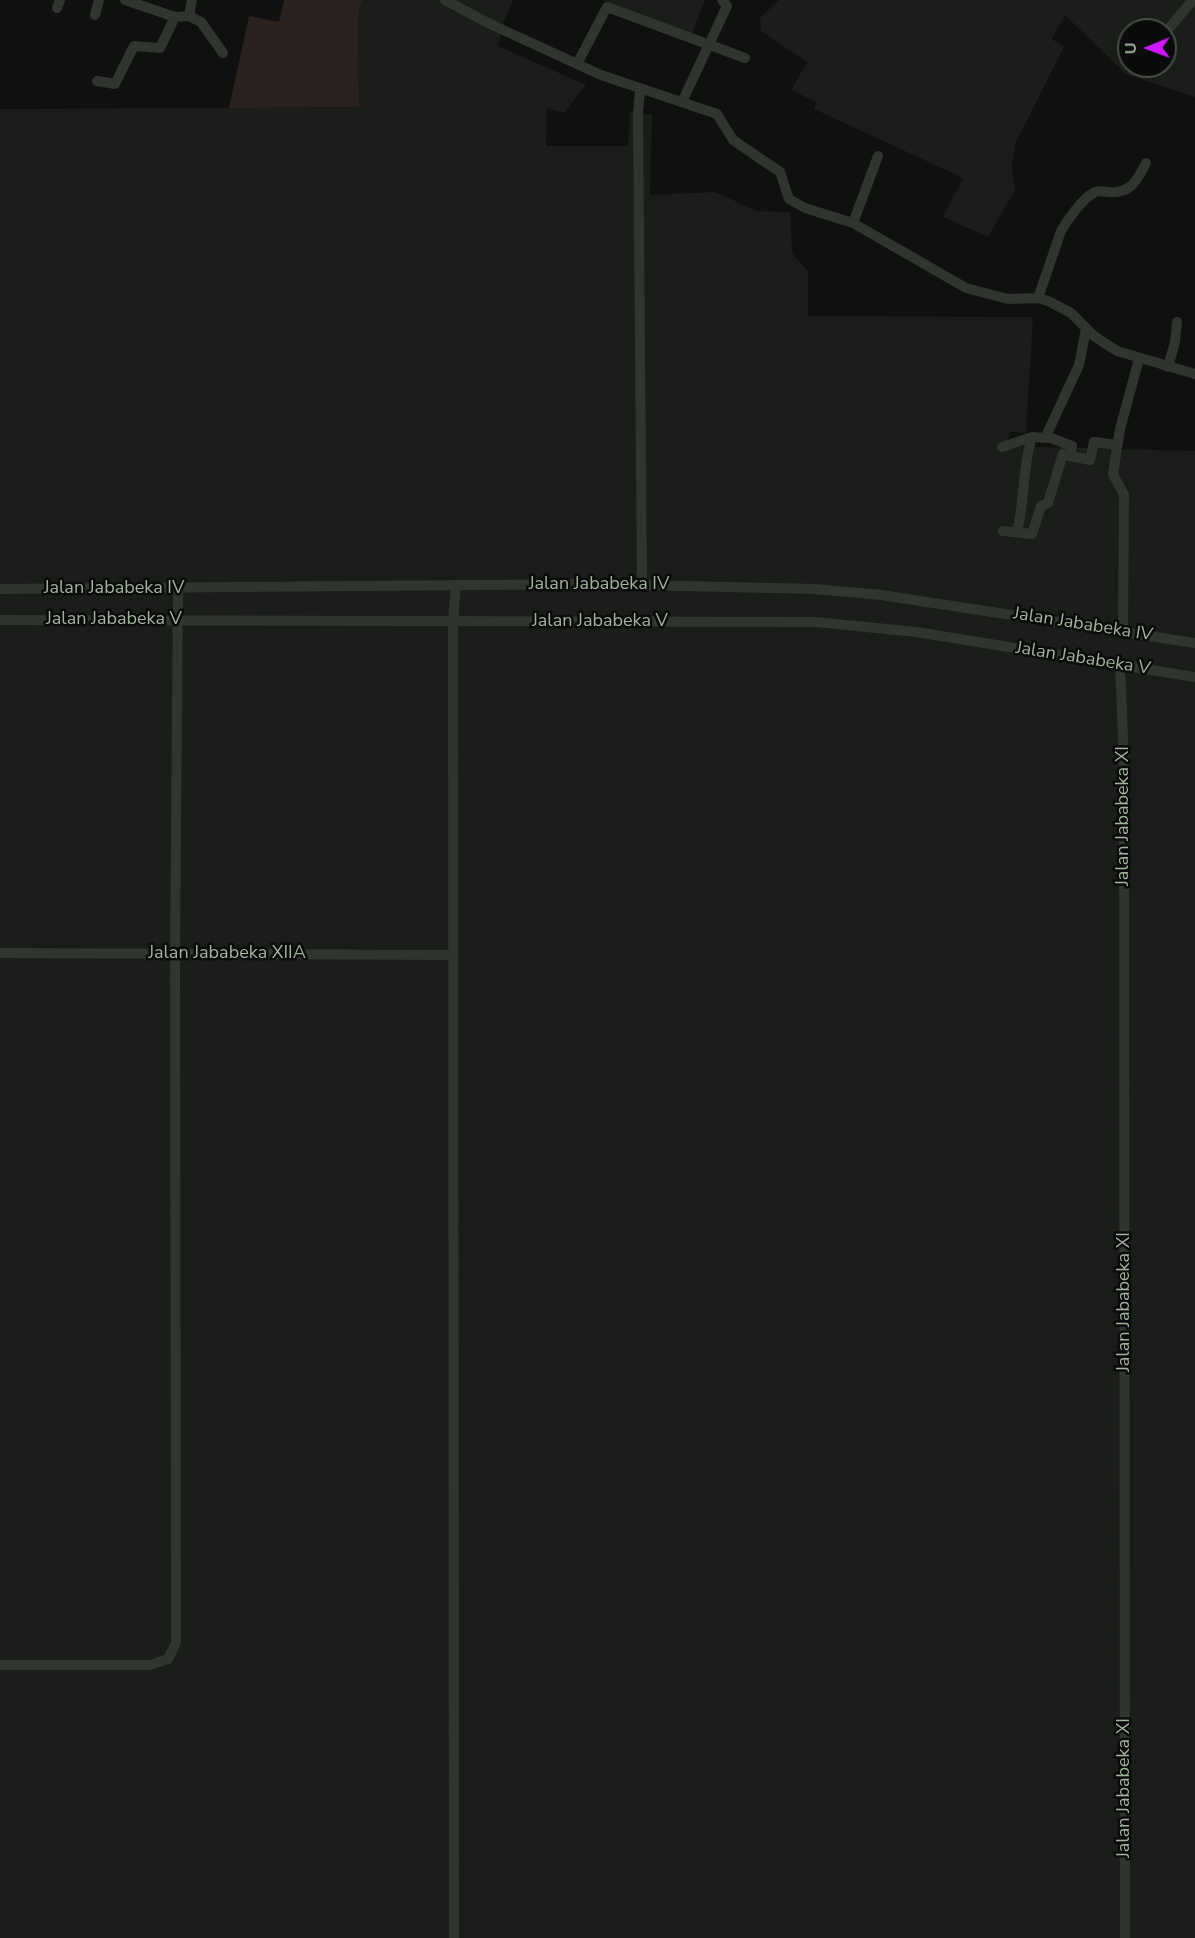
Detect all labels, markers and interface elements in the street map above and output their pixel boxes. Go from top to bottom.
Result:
north arrow [1117,18,1177,78]
text: U [1120,42,1142,54]
street label: Jalan Jababeka IV [529,574,669,596]
street label: Jalan Jababeka IV [44,578,184,600]
street label: Jalan Jababeka IV [1012,603,1154,647]
street label: Jalan Jababeka V [46,609,182,631]
street label: Jalan Jababeka V [532,611,668,633]
street label: Jalan Jababeka V [1014,638,1152,680]
street label: Jalan Jababeka XI [1113,746,1135,886]
street label: Jalan Jababeka XIIA [148,943,306,965]
street label: Jalan Jababeka XI [1114,1232,1136,1372]
street label: Jalan Jababeka XI [1114,1718,1136,1858]

